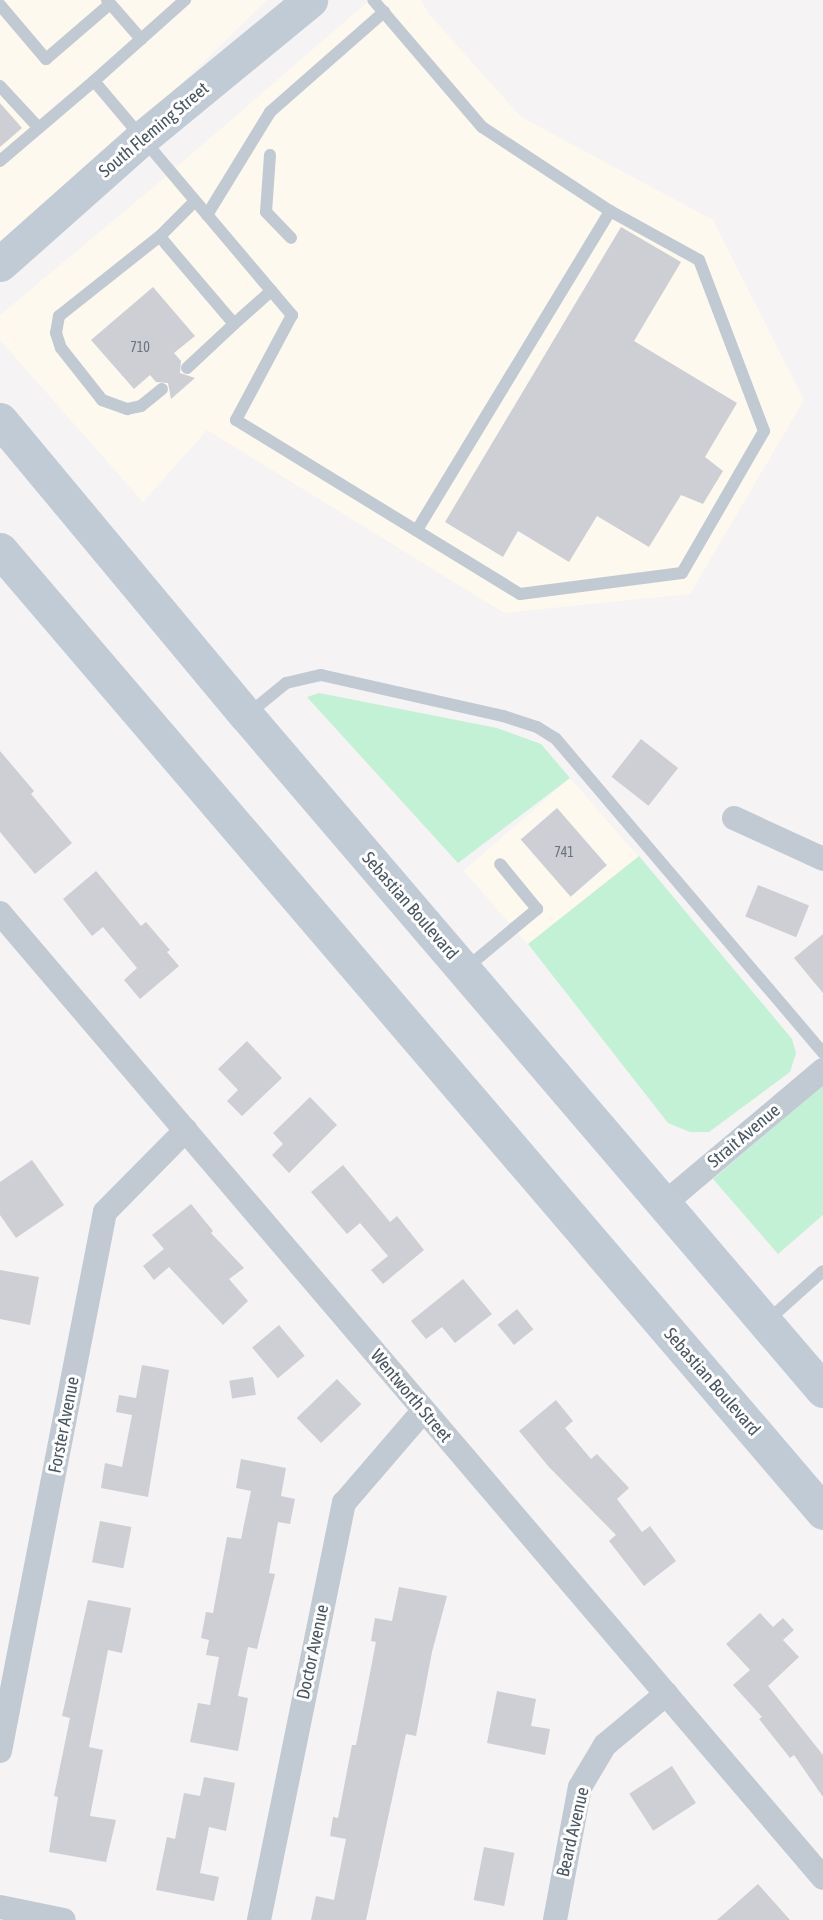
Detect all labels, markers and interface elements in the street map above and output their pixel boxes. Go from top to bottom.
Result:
street label: South Fleming Street [95,78,213,182]
house number: 710 [130,339,150,355]
house number: 741 [554,844,574,860]
street label: Sebastian Boulevard [357,848,463,964]
street label: Strait Avenue [703,1100,785,1172]
street label: Sebastian Boulevard [659,1324,765,1440]
street label: Wentworth Street [366,1345,456,1447]
street label: Forster Avenue [44,1375,84,1475]
street label: Doctor Avenue [292,1603,334,1701]
street label: Beard Avenue [552,1785,594,1879]

